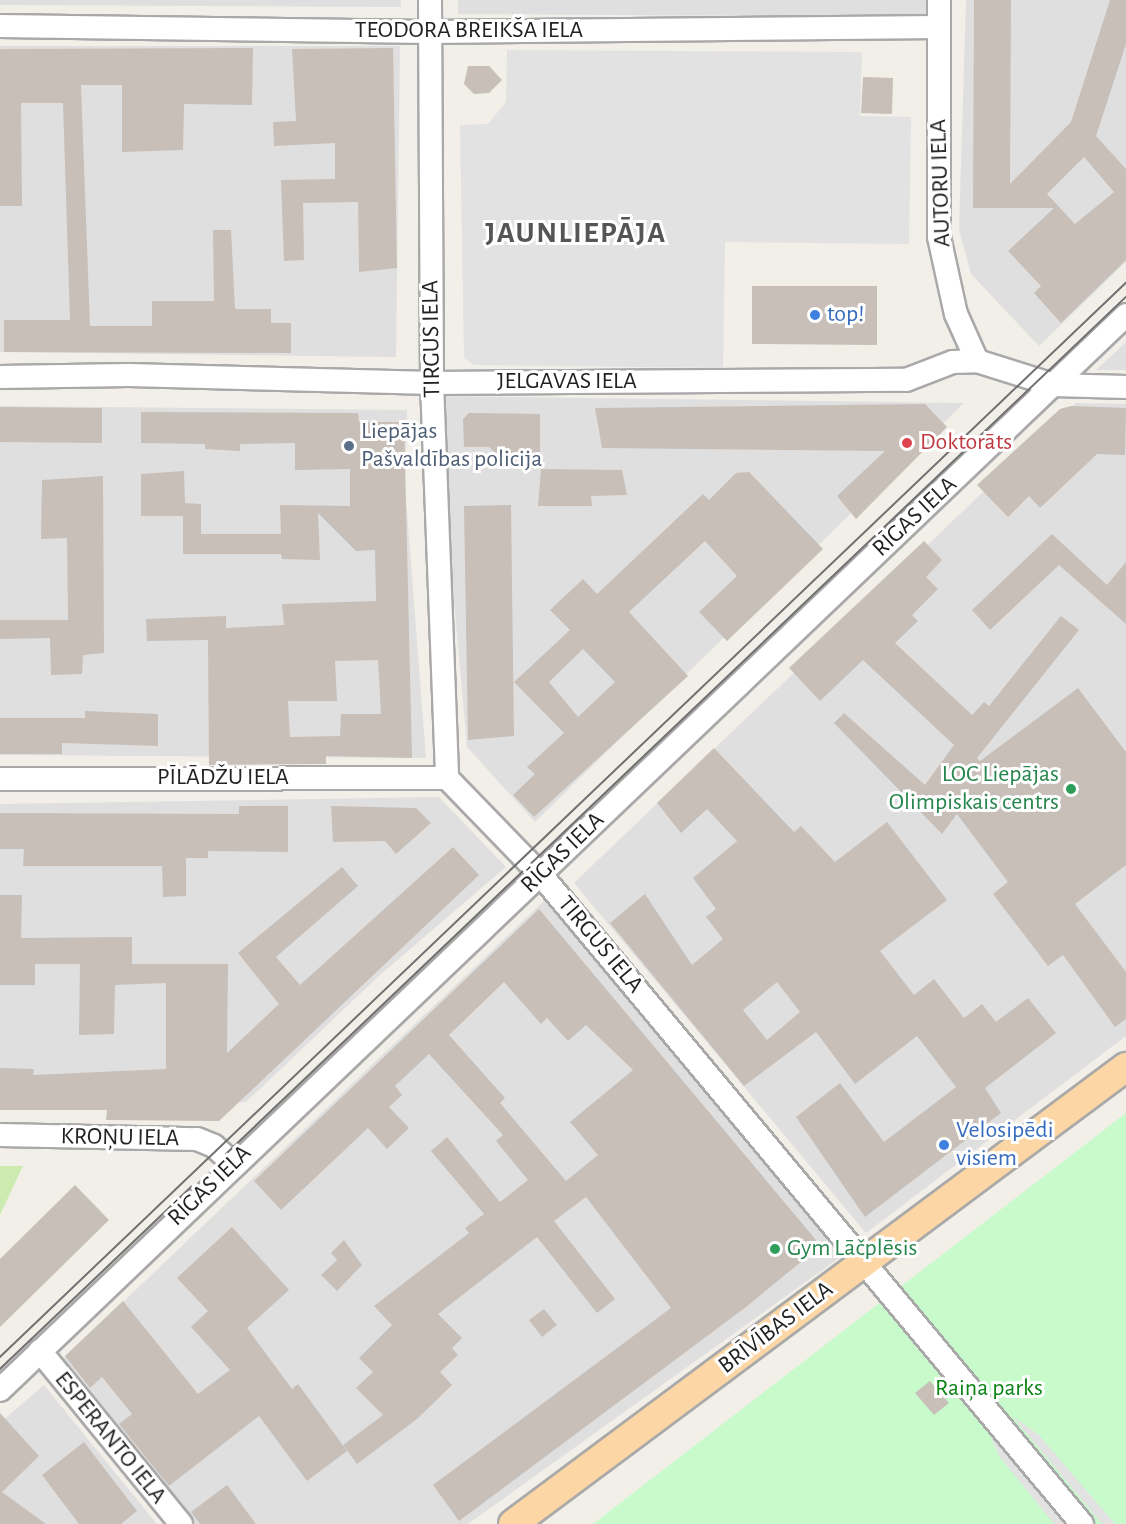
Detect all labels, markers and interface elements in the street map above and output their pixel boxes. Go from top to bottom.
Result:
street label: TEODORA BREIKŠA IELA [355,17,583,45]
street label: AUTORU IELA [924,118,958,248]
district label: JAUNLIEPĀJA [485,215,667,251]
street label: TIRGUS IELA [417,280,447,398]
place label: top! [827,301,864,329]
marker: top! [808,308,822,322]
street label: JELGAVAS IELA [497,368,637,396]
place label: Liepājas Pašvaldības policija [361,418,542,474]
place label: Doktorāts [920,429,1012,457]
marker: Doktorāts [898,434,916,452]
marker: Liepājas Pašvaldības policija [342,439,356,453]
street label: RĪGAS IELA [867,471,963,563]
place label: LOC Liepājas Olimpiskais centrs [889,761,1059,817]
street label: PĪLĀDŽU IELA [157,764,289,792]
marker: LOC Liepājas Olimpiskais centrs [1064,782,1078,796]
street label: RĪGAS IELA [515,806,611,900]
street label: TIRGUS IELA [551,891,649,999]
place label: Velosipēdi visiem [956,1117,1053,1173]
street label: KROŅU IELA [60,1123,180,1153]
marker: Velosipēdi visiem [937,1138,951,1152]
street label: RĪGAS IELA [162,1139,258,1233]
place label: Gym Lāčplēsis [787,1235,917,1263]
marker: Gym Lāčplēsis [768,1242,782,1256]
street label: BRĪVĪBAS IELA [713,1276,839,1380]
street label: ESPERANTO IELA [48,1366,172,1510]
park label: Raiņa parks [935,1375,1043,1403]

